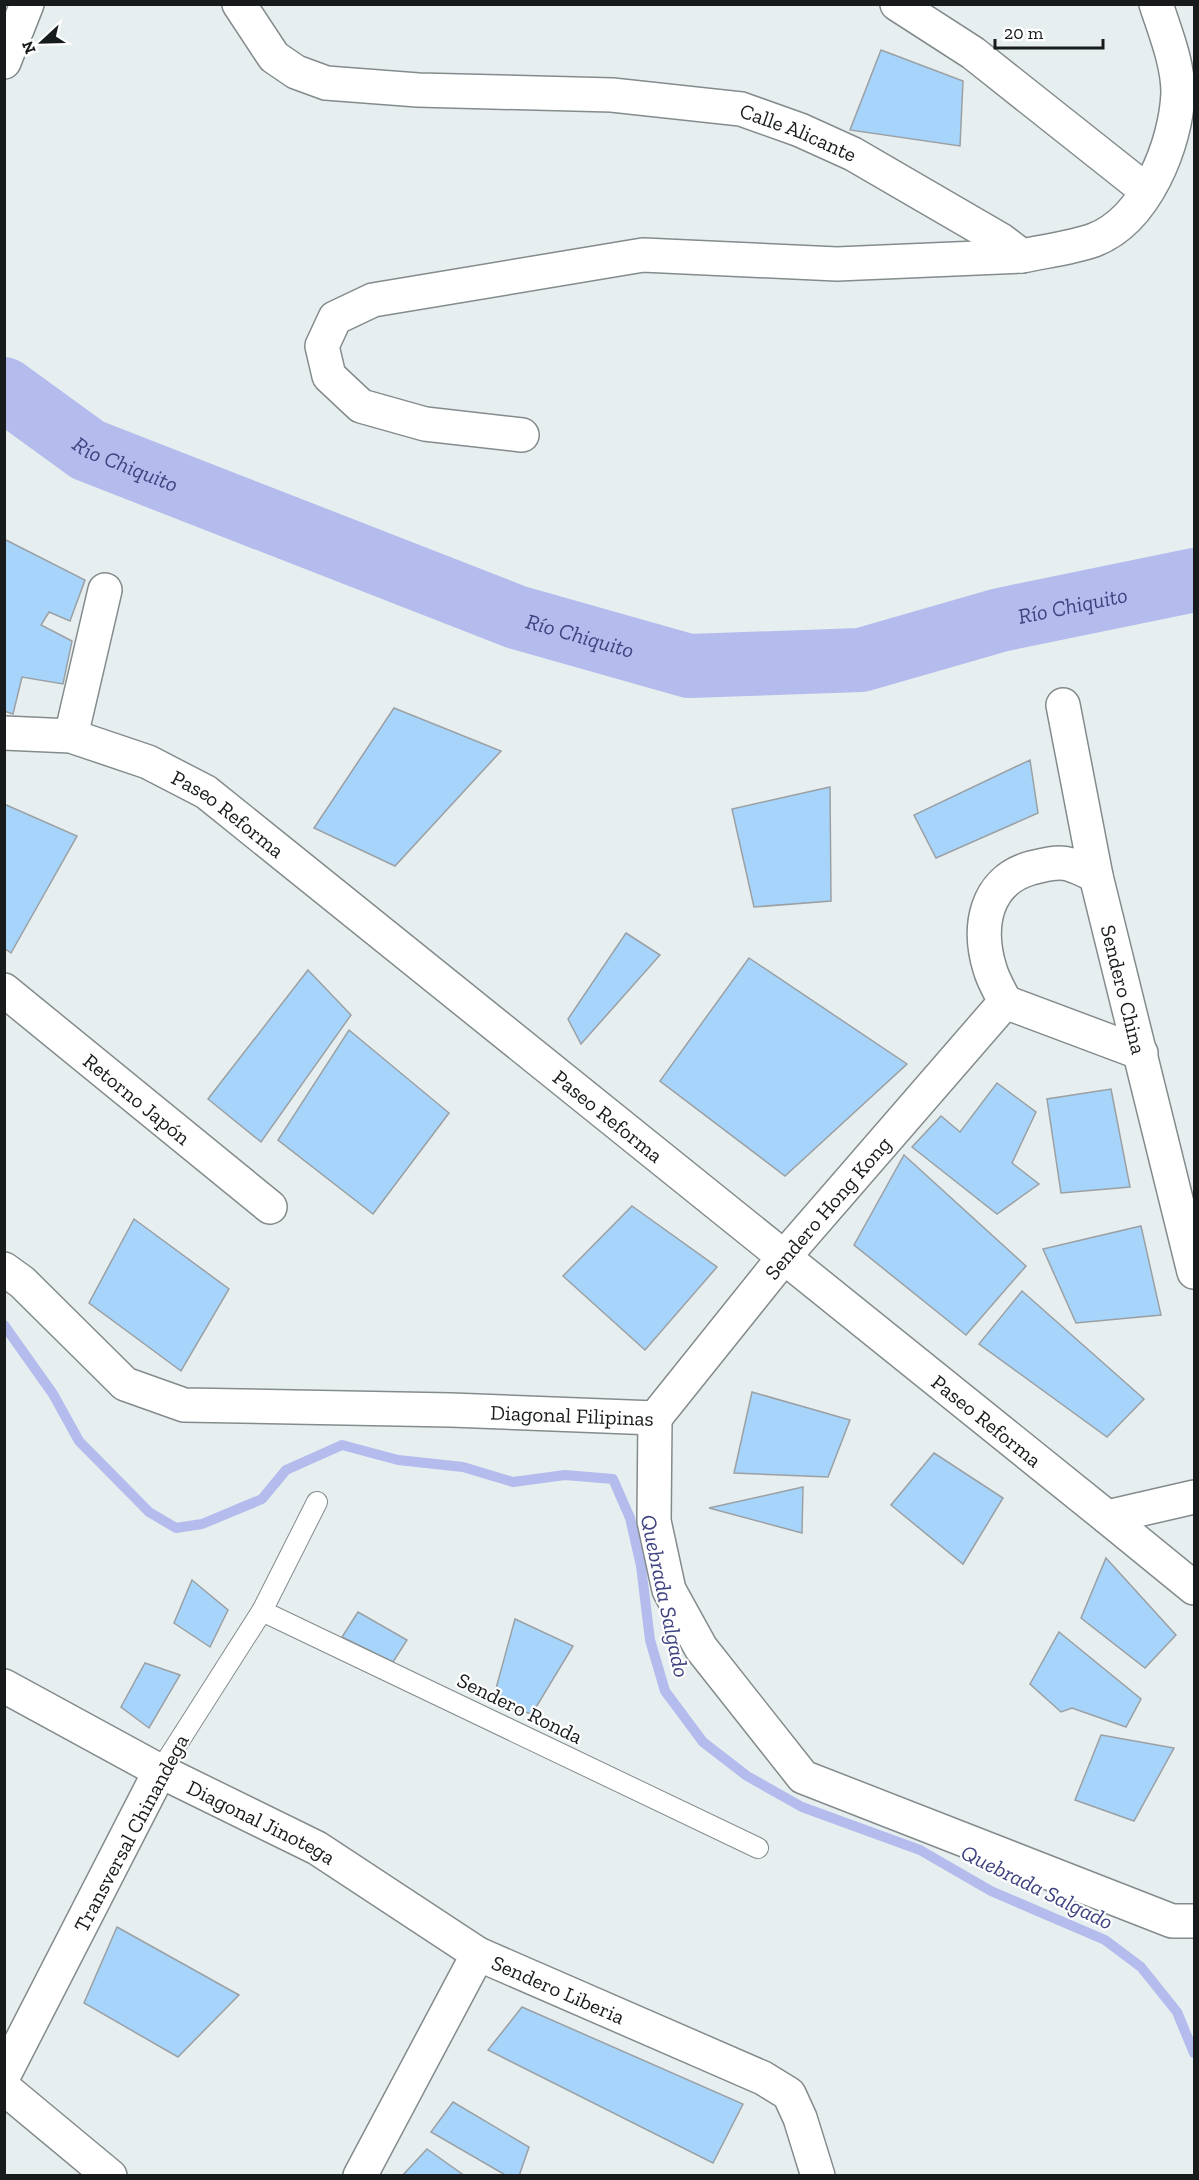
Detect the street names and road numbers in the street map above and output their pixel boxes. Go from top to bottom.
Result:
street label: Calle Alicante [737,97,861,167]
street label: Paseo Reforma [168,764,290,863]
street label: Sendero China [1096,922,1152,1057]
street label: Retorno Japón [79,1048,196,1150]
street label: Paseo Reforma [548,1064,668,1167]
street label: Sendero Hong Kong [759,1130,896,1284]
street label: Paseo Reforma [927,1369,1047,1472]
street label: Diagonal Filipinas [490,1399,654,1430]
street label: Sendero Ronda [453,1667,587,1749]
street label: Transversal Chinandega [68,1730,194,1936]
street label: Diagonal Jinotega [183,1774,340,1869]
street label: Sendero Liberia [488,1949,629,2029]

